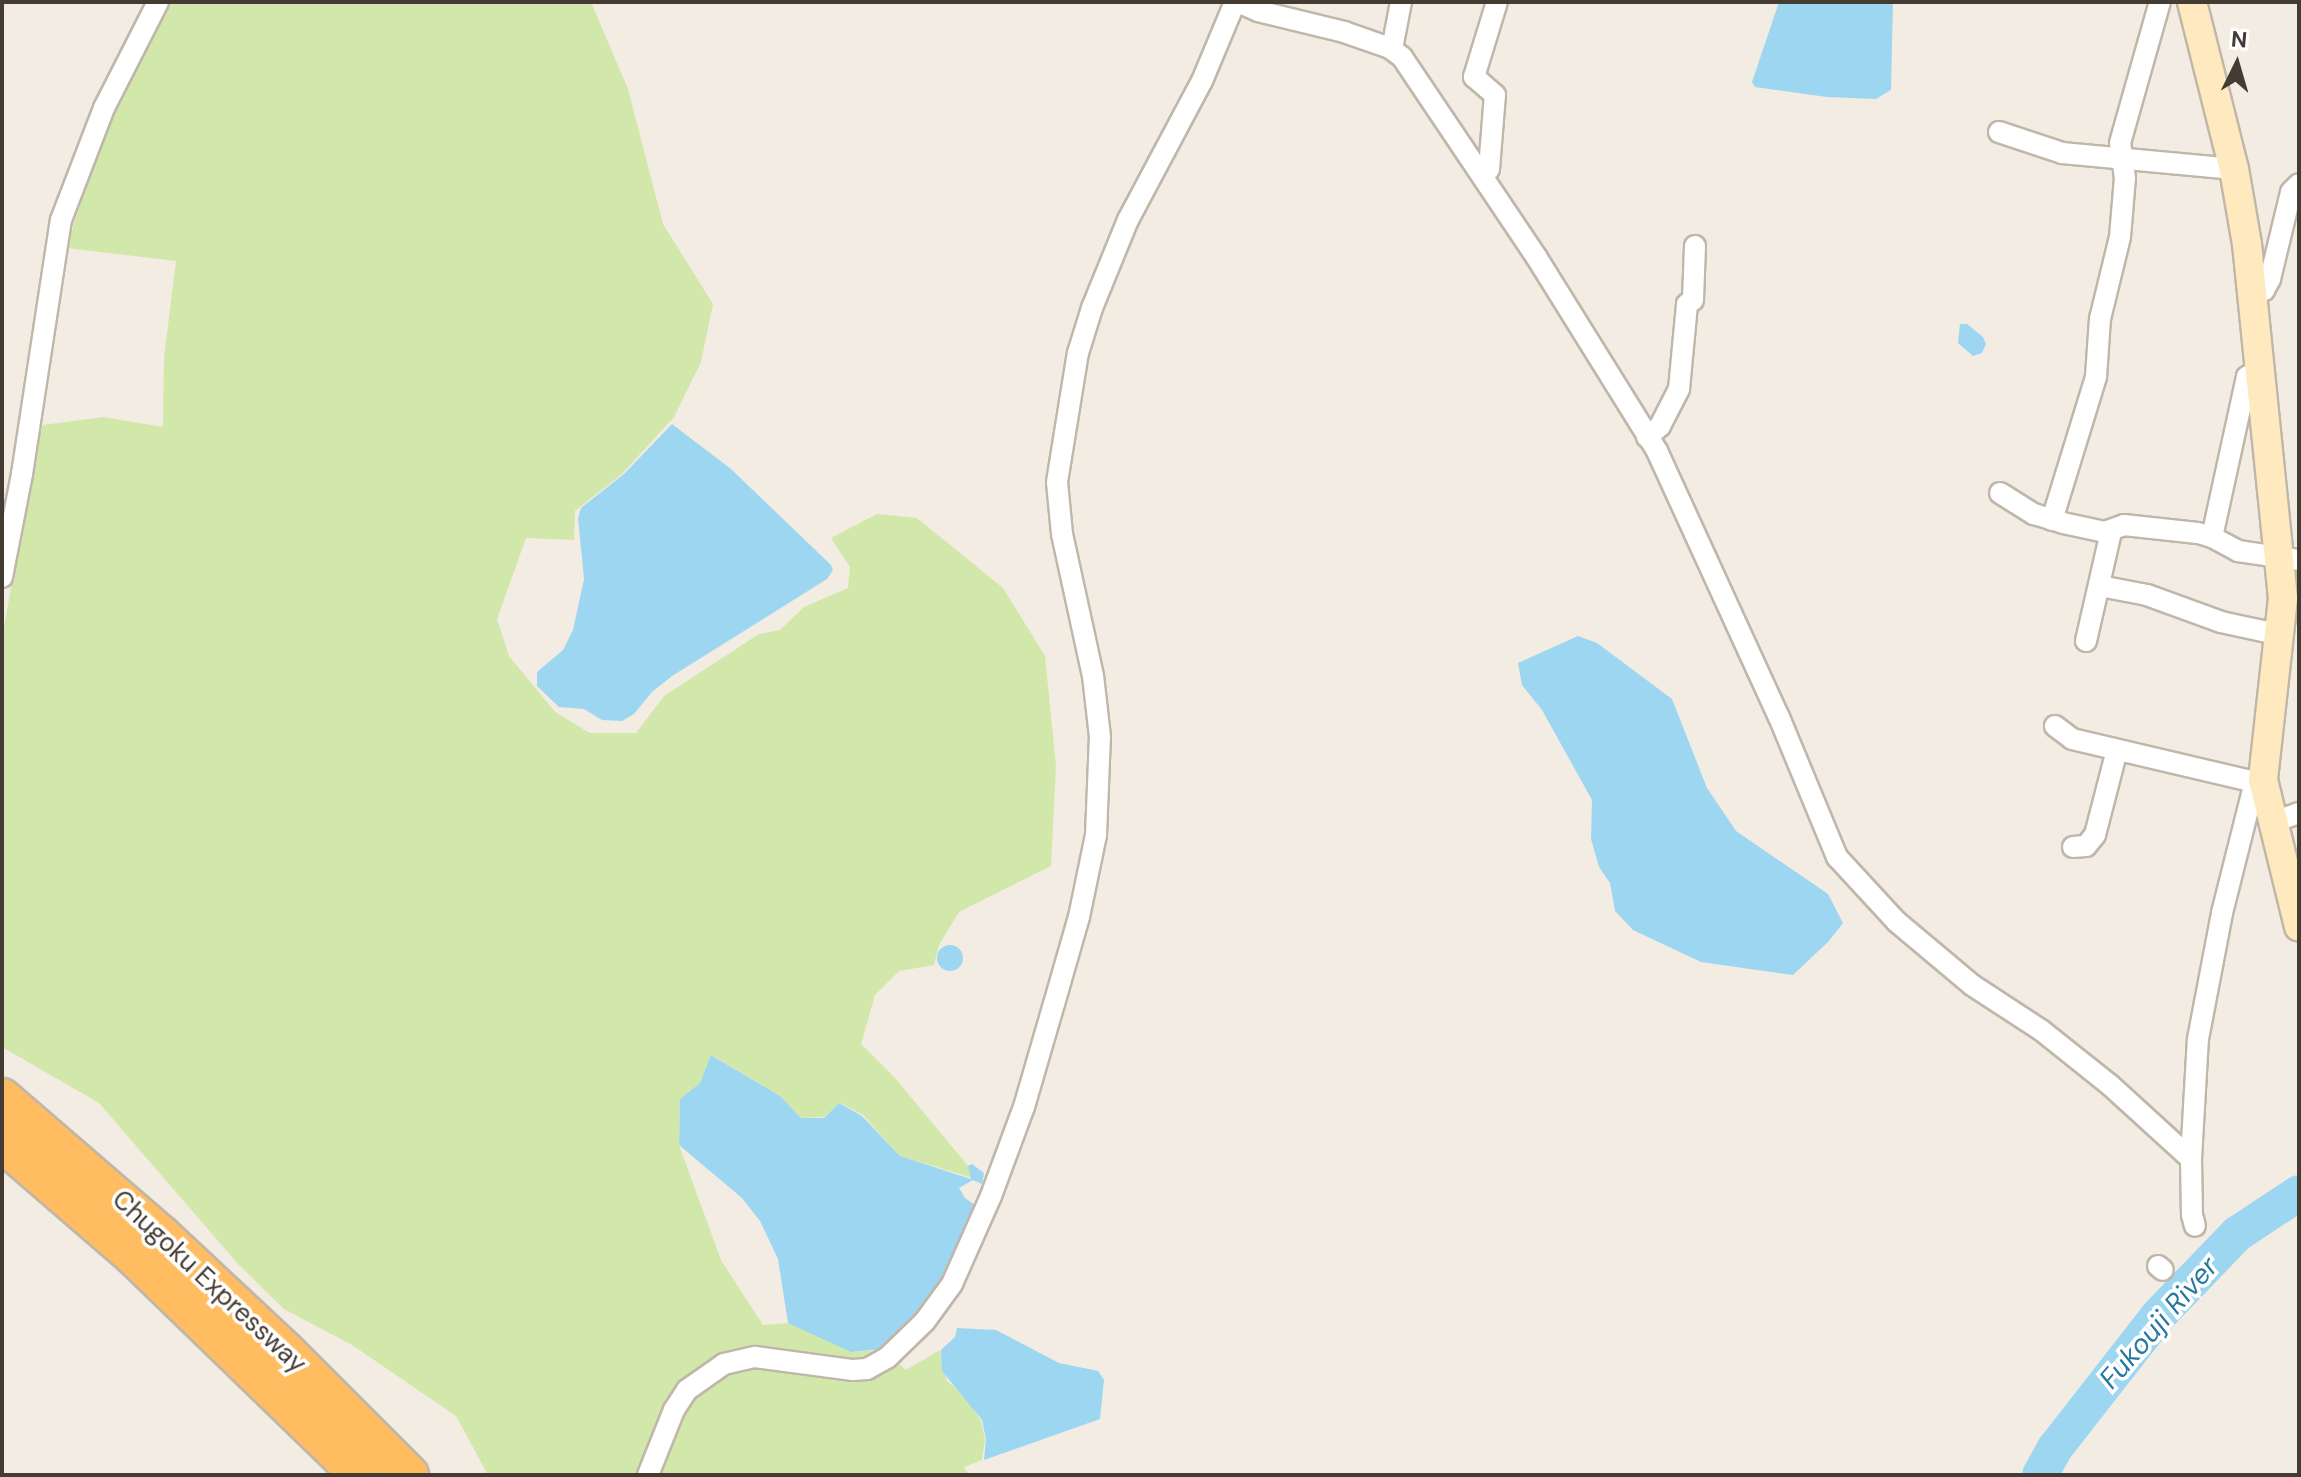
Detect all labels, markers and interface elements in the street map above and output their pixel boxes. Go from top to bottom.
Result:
north arrow [2197,24,2277,104]
text: N [2230,24,2248,55]
street label: Chugoku Expressway [106,1184,312,1380]
water label: Fukouji River [2093,1250,2225,1396]

